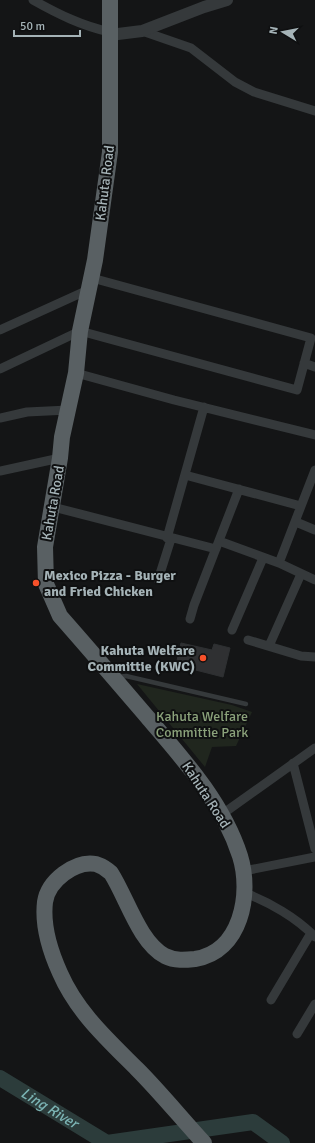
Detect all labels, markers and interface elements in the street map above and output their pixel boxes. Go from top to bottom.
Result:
scale bar [14,12,80,38]
north arrow [263,12,303,52]
text: 50 m [20,19,45,34]
text: N [267,25,281,35]
street label: Kahuta Road [92,144,118,222]
street label: Kahuta Road [38,464,68,542]
place label: Mexico Pizza - Burger and Fried Chicken [44,567,176,600]
marker: Mexico Pizza - Burger and Fried Chicken [31,578,41,588]
place label: Kahuta Welfare Committie (KWC) [88,642,195,675]
marker: Kahuta Welfare Committie (KWC) [198,653,208,663]
park label: Kahuta Welfare Committie Park [156,708,248,741]
street label: Kahuta Road [178,759,234,831]
water label: Ling River [18,1084,84,1134]

